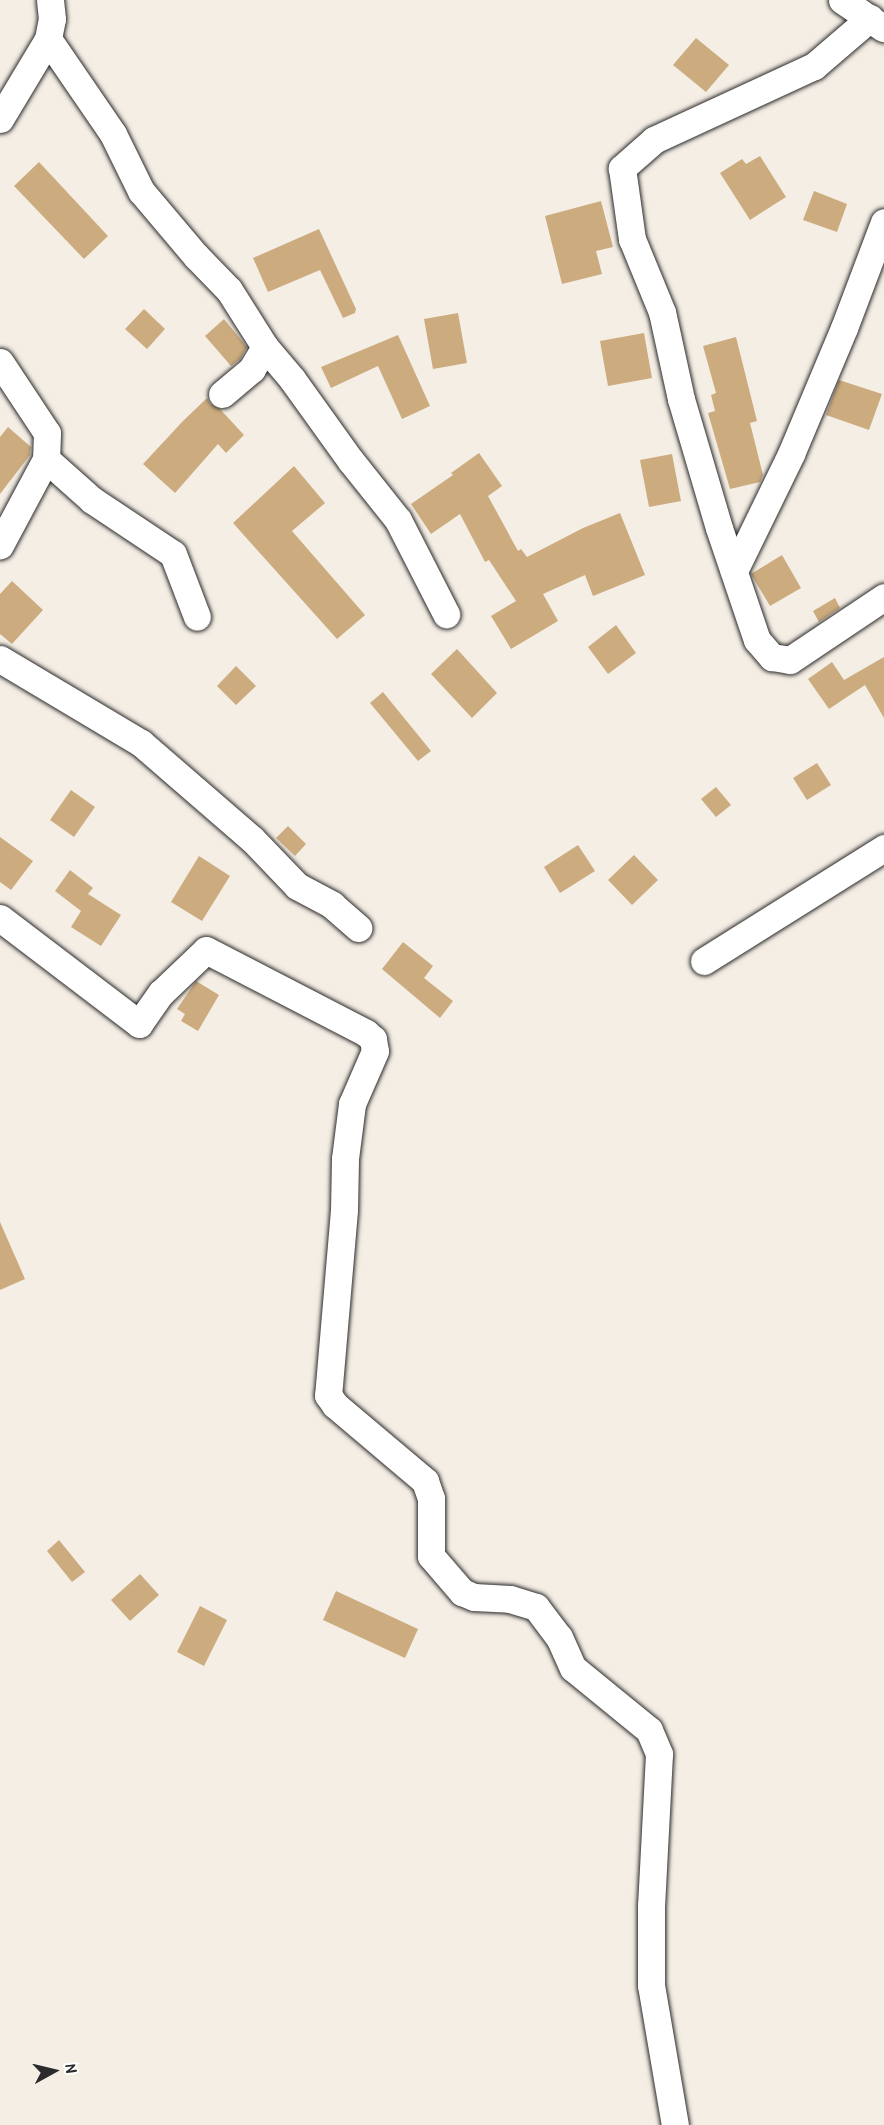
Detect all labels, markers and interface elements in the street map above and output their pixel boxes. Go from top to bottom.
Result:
north arrow [24,2041,84,2101]
text: N [60,2063,83,2074]

